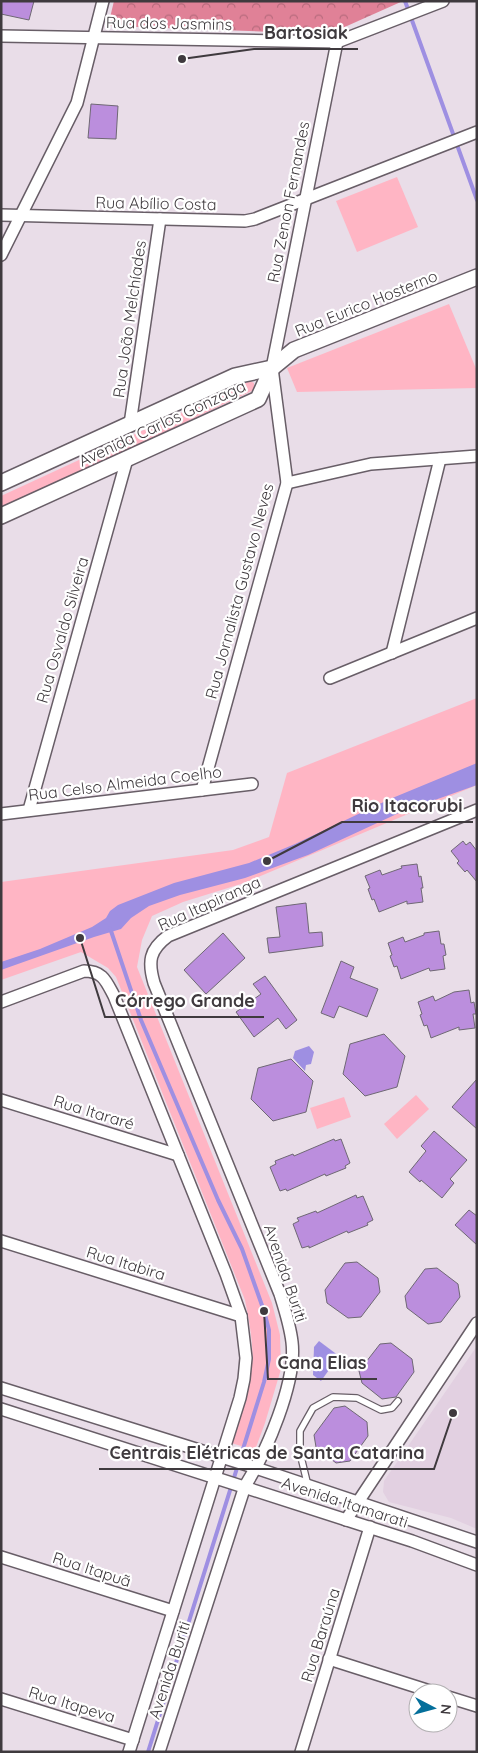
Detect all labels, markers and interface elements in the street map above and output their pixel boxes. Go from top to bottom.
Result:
street label: Rua dos Jasmins [106,12,232,34]
callout: Bartosiak [254,16,358,49]
text: Bartosiak [264,21,348,44]
street label: Rua Zenon Fernandes [263,120,313,284]
street label: Rua Abílio Costa [95,192,217,214]
street label: Rua João Melchíades [108,239,150,399]
street label: Rua Eurico Hosterno [292,265,440,341]
street label: Avenida Carlos Gonzaga [75,375,249,471]
street label: Rua Jornalista Gustavo Neves [201,481,277,701]
street label: Rua Osvaldo Silveira [32,555,92,705]
street label: Rua Celso Almeida Coelho [27,761,223,805]
callout: Rio Itacorubi [342,789,473,822]
text: Rio Itacorubi [351,794,463,817]
street label: Rua Itapiranga [154,871,264,935]
callout: Córrego Grande [105,984,264,1017]
text: Córrego Grande [115,989,255,1012]
street label: Rua Itararé [51,1090,137,1134]
street label: Avenida Buriti [260,1222,312,1324]
street label: Rua Itabira [84,1242,168,1284]
callout: Cana Elias [268,1346,377,1379]
text: Cana Elias [277,1351,367,1374]
callout: Centrais Elétricas de Santa Catarina [99,1436,434,1469]
text: Centrais Elétricas de Santa Catarina [109,1441,425,1464]
street label: Avenida Itamarati [279,1472,411,1532]
street label: Rua Itapuã [50,1547,134,1591]
street label: Rua Baraúna [296,1586,344,1684]
street label: Avenida Buriti [144,1619,194,1721]
street label: Rua Itapeva [26,1681,118,1727]
north arrow [408,1683,458,1733]
text: N [436,1703,455,1715]

